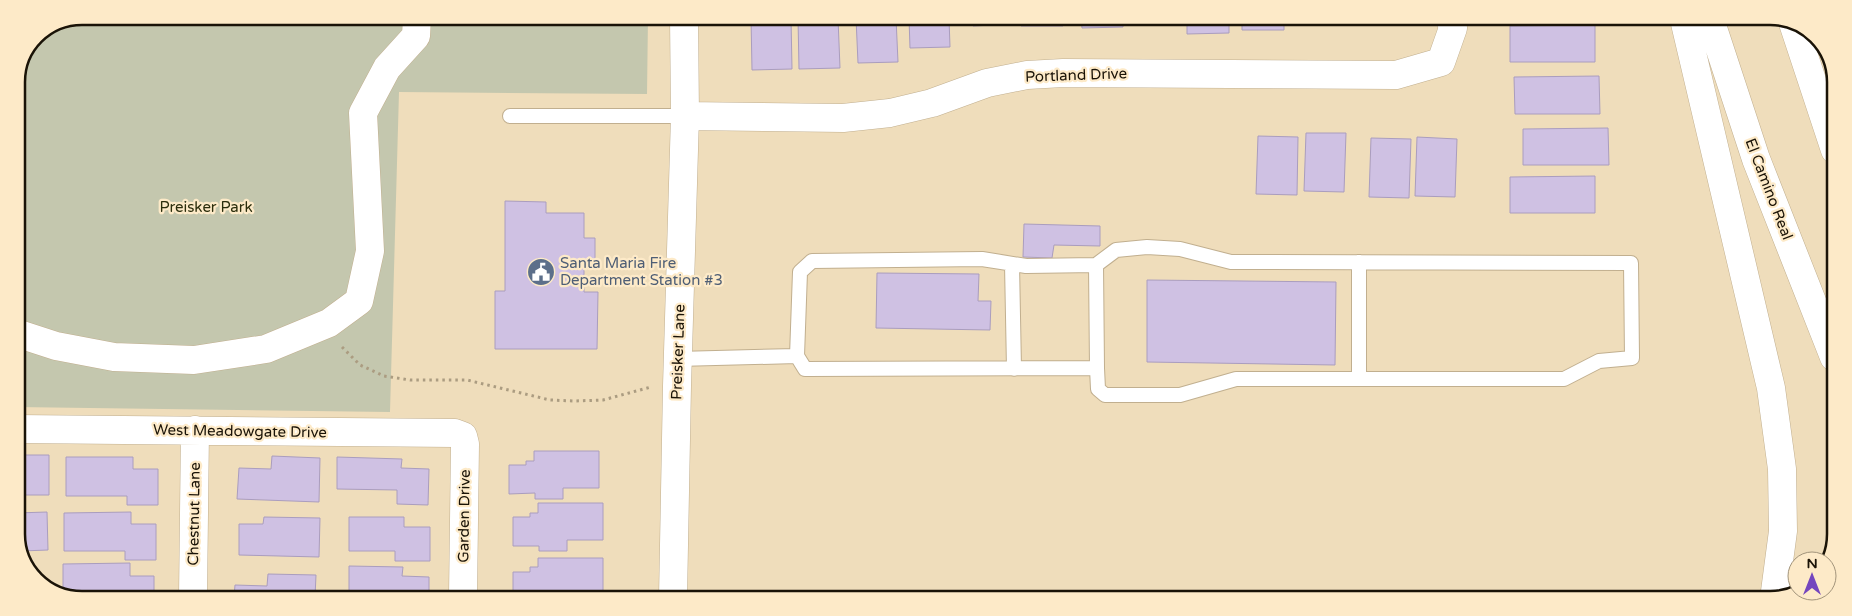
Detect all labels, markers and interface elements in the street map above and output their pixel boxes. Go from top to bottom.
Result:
street label: Portland Drive [1025,64,1127,86]
street label: El Camino Real [1741,136,1797,242]
park label: Preisker Park [159,198,253,216]
place label: Santa Maria Fire Department Station #3 [560,254,723,289]
public building icon: Santa Maria Fire Department Station #3 [526,257,556,287]
street label: Preisker Lane [667,304,689,400]
street label: West Meadowgate Drive [153,420,327,442]
street label: Chestnut Lane [184,462,204,566]
street label: Garden Drive [454,469,474,563]
north arrow [1787,551,1837,601]
text: N [1806,555,1818,572]

